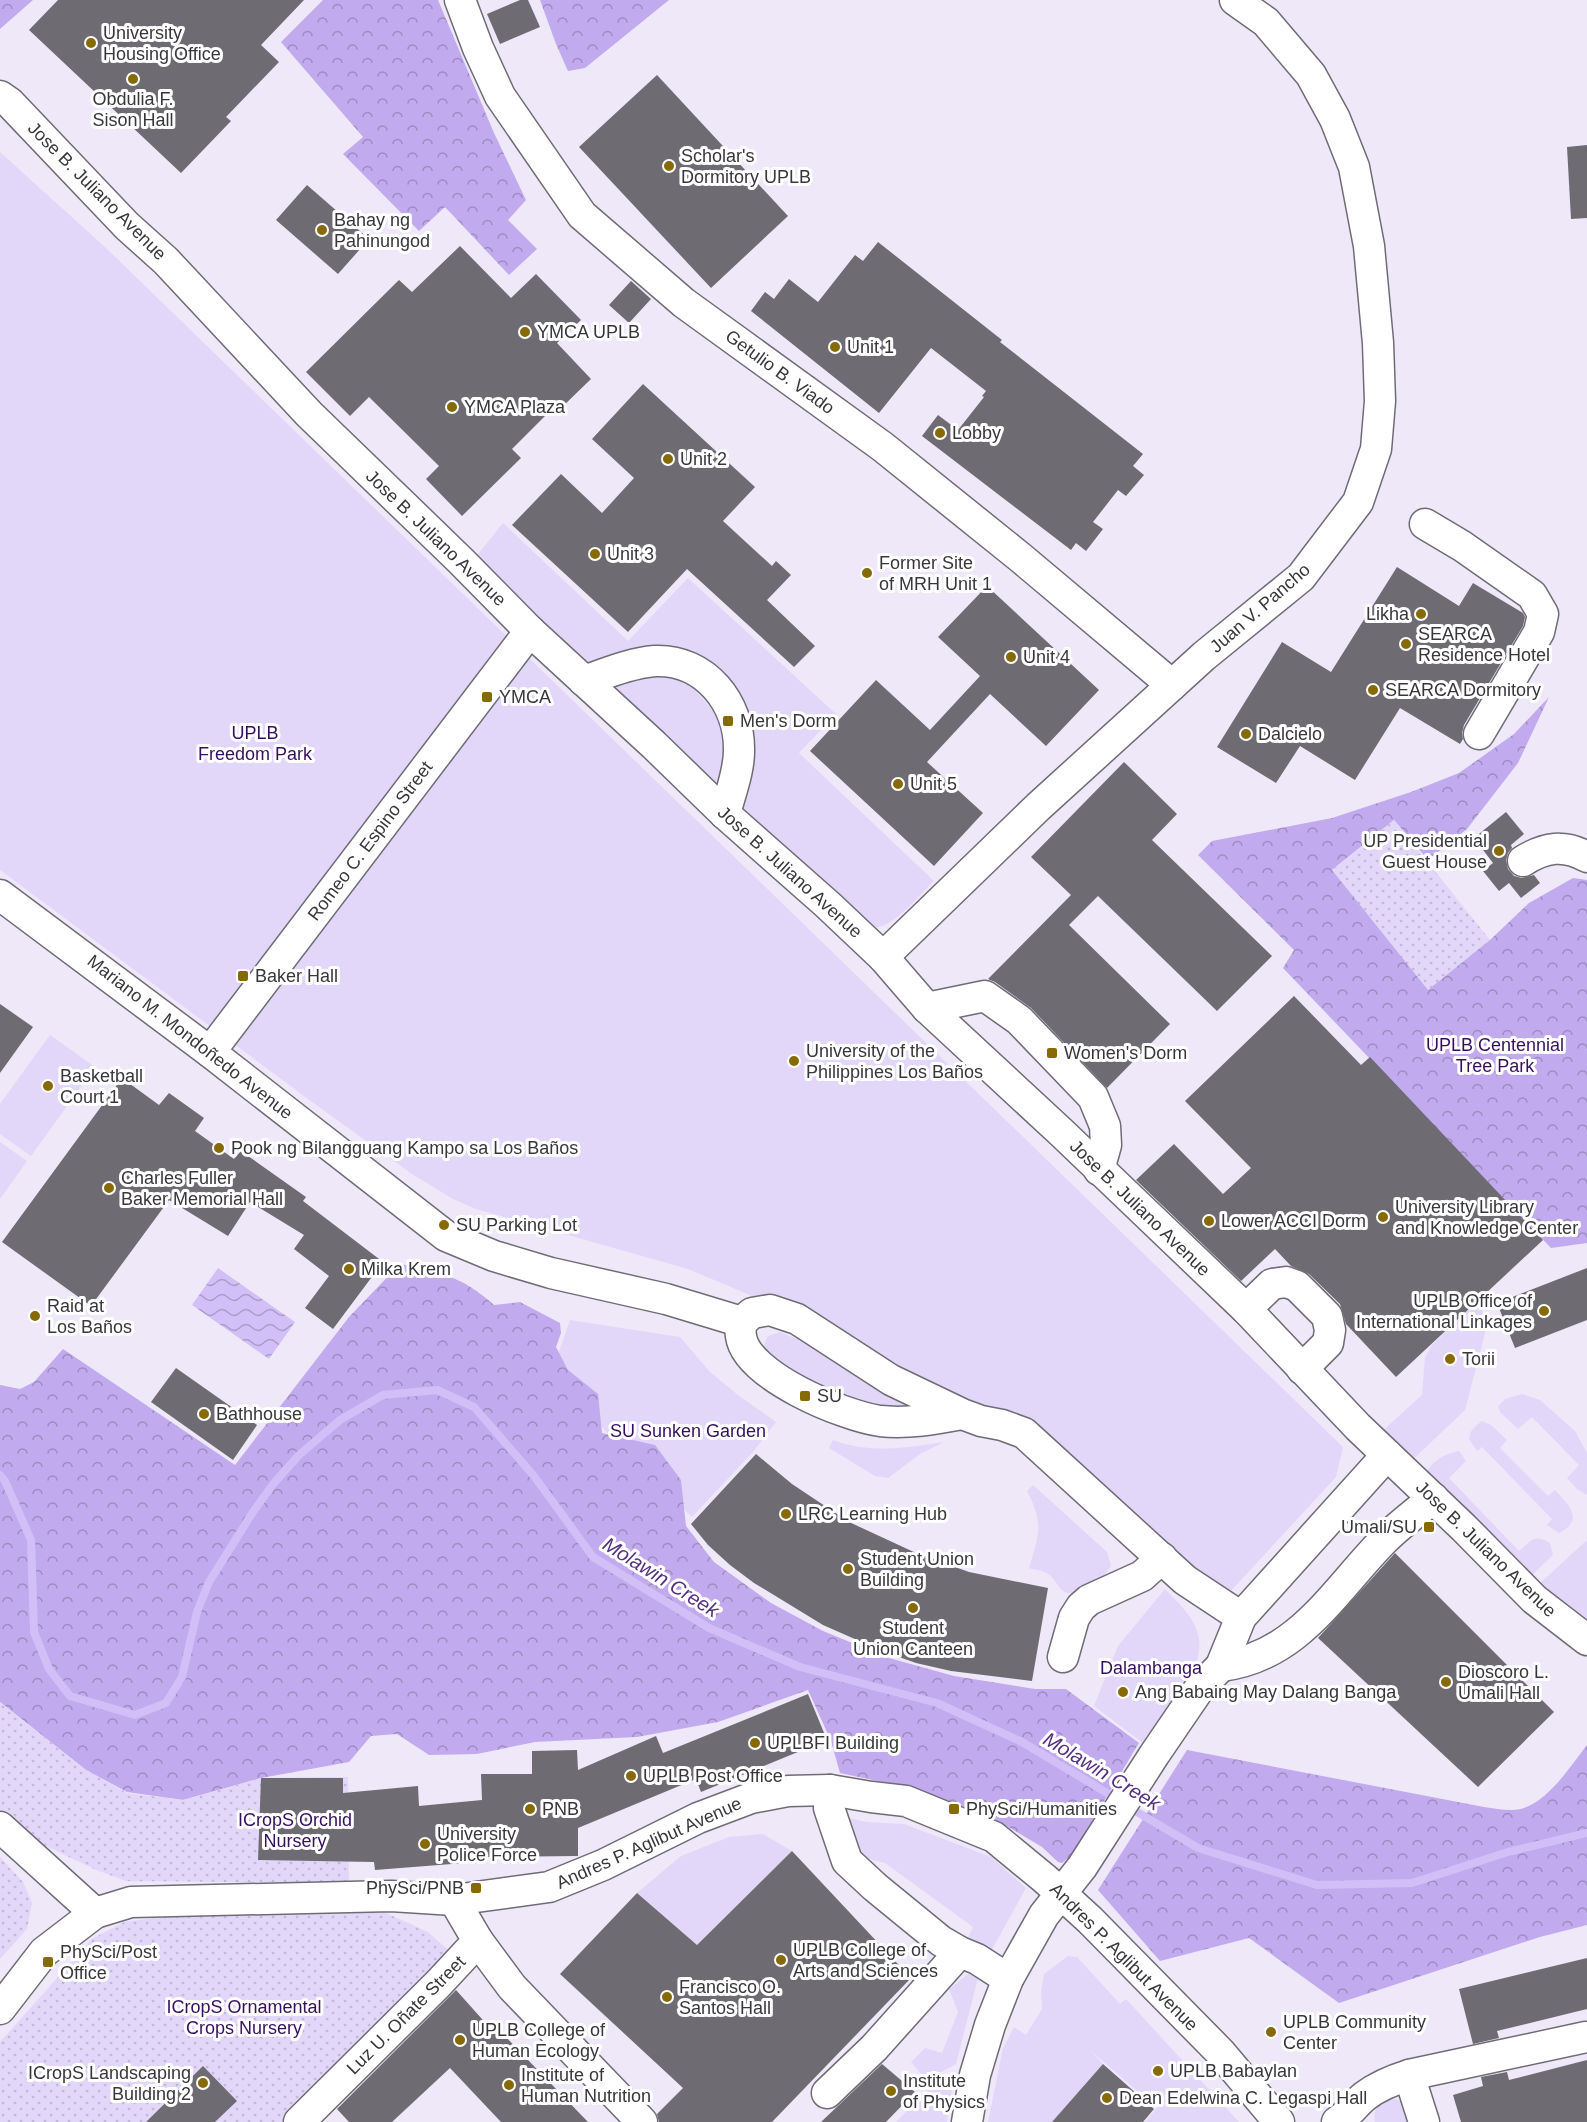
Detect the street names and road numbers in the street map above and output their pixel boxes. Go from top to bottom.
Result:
street label: Jose B. Juliano Avenue [24,118,170,264]
street label: Getulio B. Viado [722,326,838,418]
street label: Jose B. Juliano Avenue [362,466,510,610]
street label: Juan V. Pancho [1206,559,1314,657]
street label: Romeo C. Espino Street [304,757,436,925]
street label: Jose B. Juliano Avenue [714,802,866,942]
street label: Mariano M. Mondoñedo Avenue [83,951,297,1123]
street label: Jose B. Juliano Avenue [1066,1136,1214,1280]
street label: Jose B. Juliano Avenue [1412,1477,1560,1621]
street label: Andres P. Aglibut Avenue [553,1793,745,1893]
street label: Andres P. Aglibut Avenue [1046,1879,1202,2035]
street label: Luz U. Oñate Street [343,1952,469,2078]

